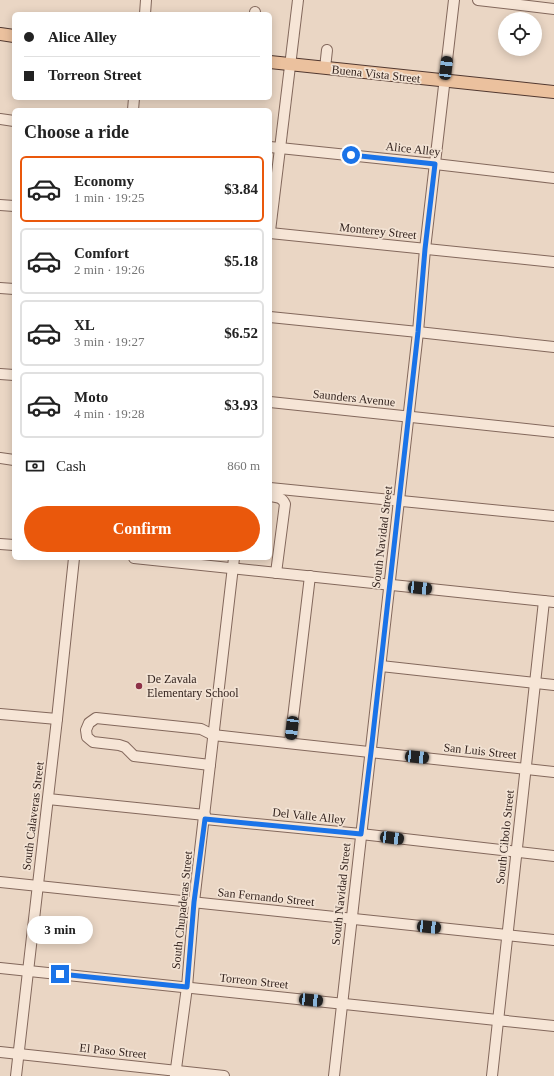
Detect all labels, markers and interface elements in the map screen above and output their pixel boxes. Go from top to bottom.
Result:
map controls [498,12,542,56]
button: locate [498,12,542,56]
text: Alice Alley [48,29,117,45]
car [439,55,453,81]
street label: Buena Vista Street [331,62,422,86]
text: Torreon Street [48,67,141,83]
text: Choose a ride [24,122,129,142]
street label: Alice Alley [385,139,441,159]
route start [342,146,360,164]
icon: car [26,171,62,207]
text: Economy [74,173,134,189]
text: $3.84 [224,181,258,197]
text: 1 min · 19:25 [74,190,144,205]
street label: Monterey Street [339,220,418,242]
icon: car [26,243,62,279]
text: Comfort [74,245,129,261]
text: $5.18 [224,253,258,269]
text: 2 min · 19:26 [74,262,144,277]
icon: car [26,315,62,351]
text: XL [74,317,95,333]
text: $6.52 [224,325,258,341]
text: 3 min · 19:27 [74,334,144,349]
icon: car [26,387,62,423]
street label: Saunders Avenue [312,387,396,409]
text: Moto [74,389,108,405]
text: $3.93 [224,397,258,413]
text: 4 min · 19:28 [74,406,144,421]
icon: cash [24,455,46,477]
text: Cash [56,458,86,474]
text: 860 m [227,458,260,473]
street label: South Navidad Street [369,485,395,589]
button: Confirm [24,506,260,552]
car [407,581,433,595]
place label: De Zavala Elementary School [147,672,239,700]
marker: De Zavala Elementary School [134,681,144,691]
car [285,715,299,741]
street label: San Luis Street [443,740,518,762]
car [404,750,430,764]
street label: South Calaveras Street [19,760,47,871]
street label: South Cibolo Street [493,789,517,885]
street label: Del Valle Alley [272,805,346,827]
car [379,831,405,845]
street label: South Navidad Street [329,842,353,946]
street label: South Chupaderas Street [169,850,195,970]
street label: San Fernando Street [217,885,316,909]
callout: 3 min [27,916,93,944]
car [416,920,442,934]
text: 3 min [44,922,76,937]
route end [51,965,69,983]
street label: Torreon Street [219,970,290,992]
car [298,993,324,1007]
street label: El Paso Street [79,1041,148,1062]

